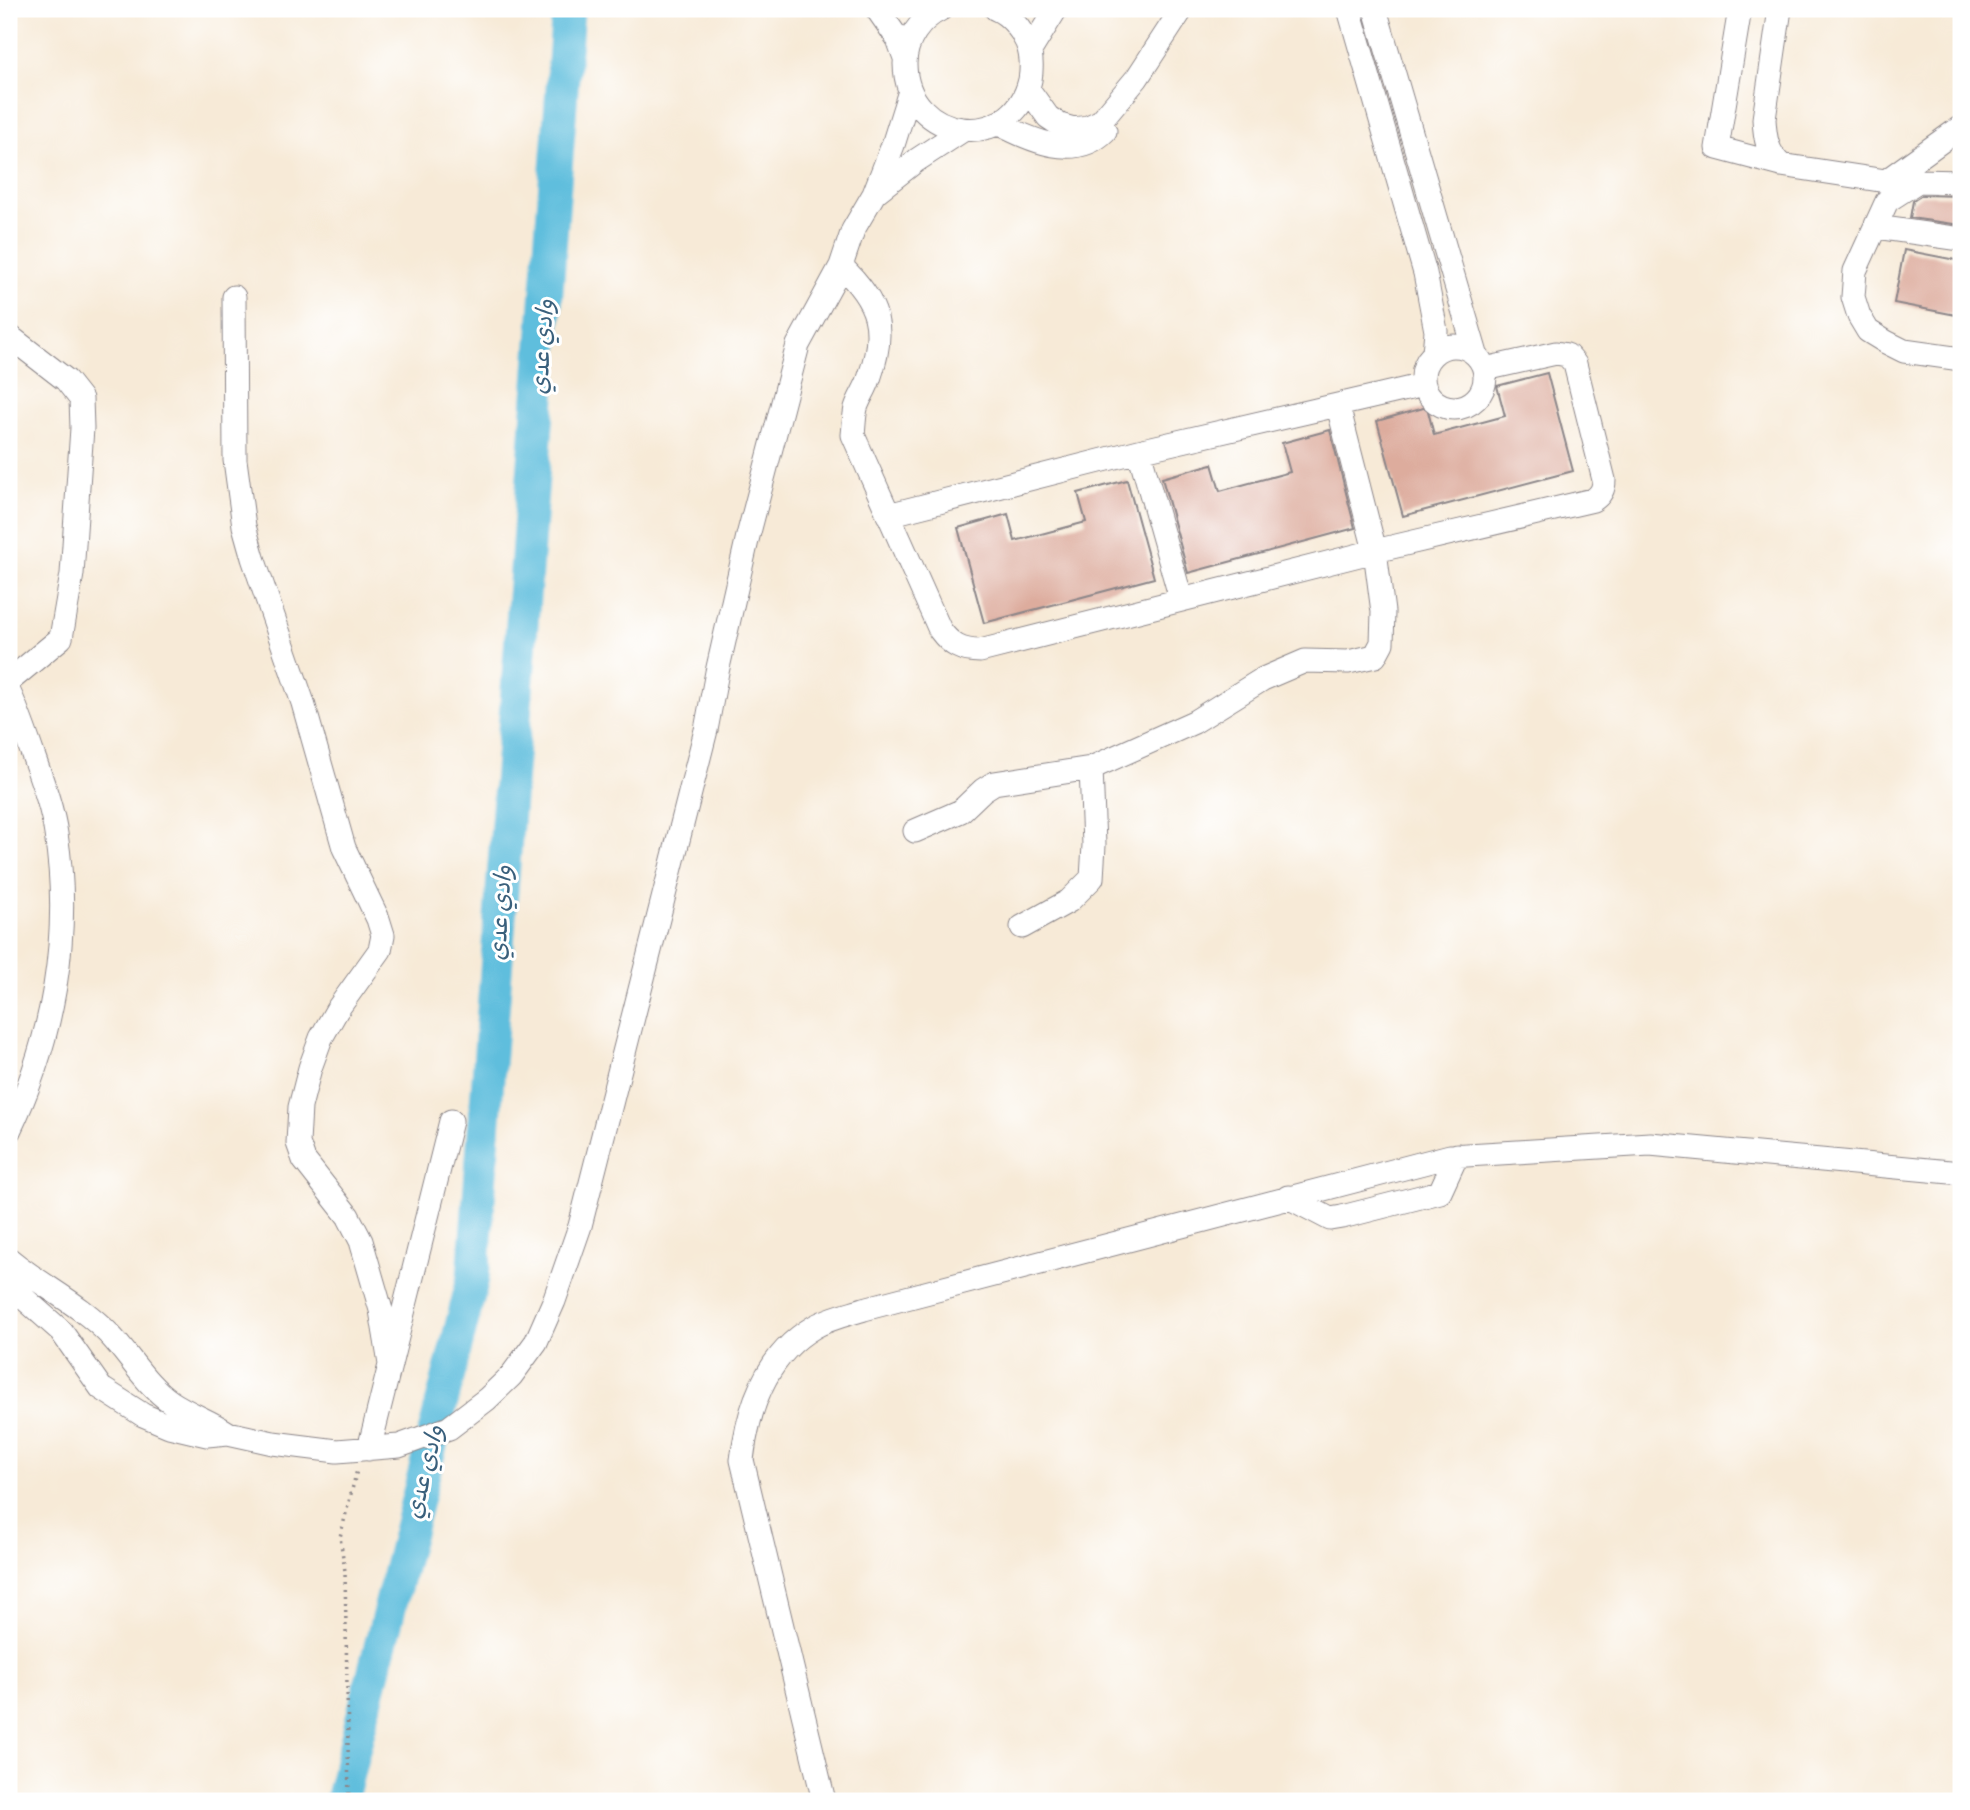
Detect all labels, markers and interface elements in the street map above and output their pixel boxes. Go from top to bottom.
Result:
water label: وادي عدي [524,298,562,396]
water label: وادي عدي [482,864,520,962]
water label: وادي عدي [398,1422,452,1522]

